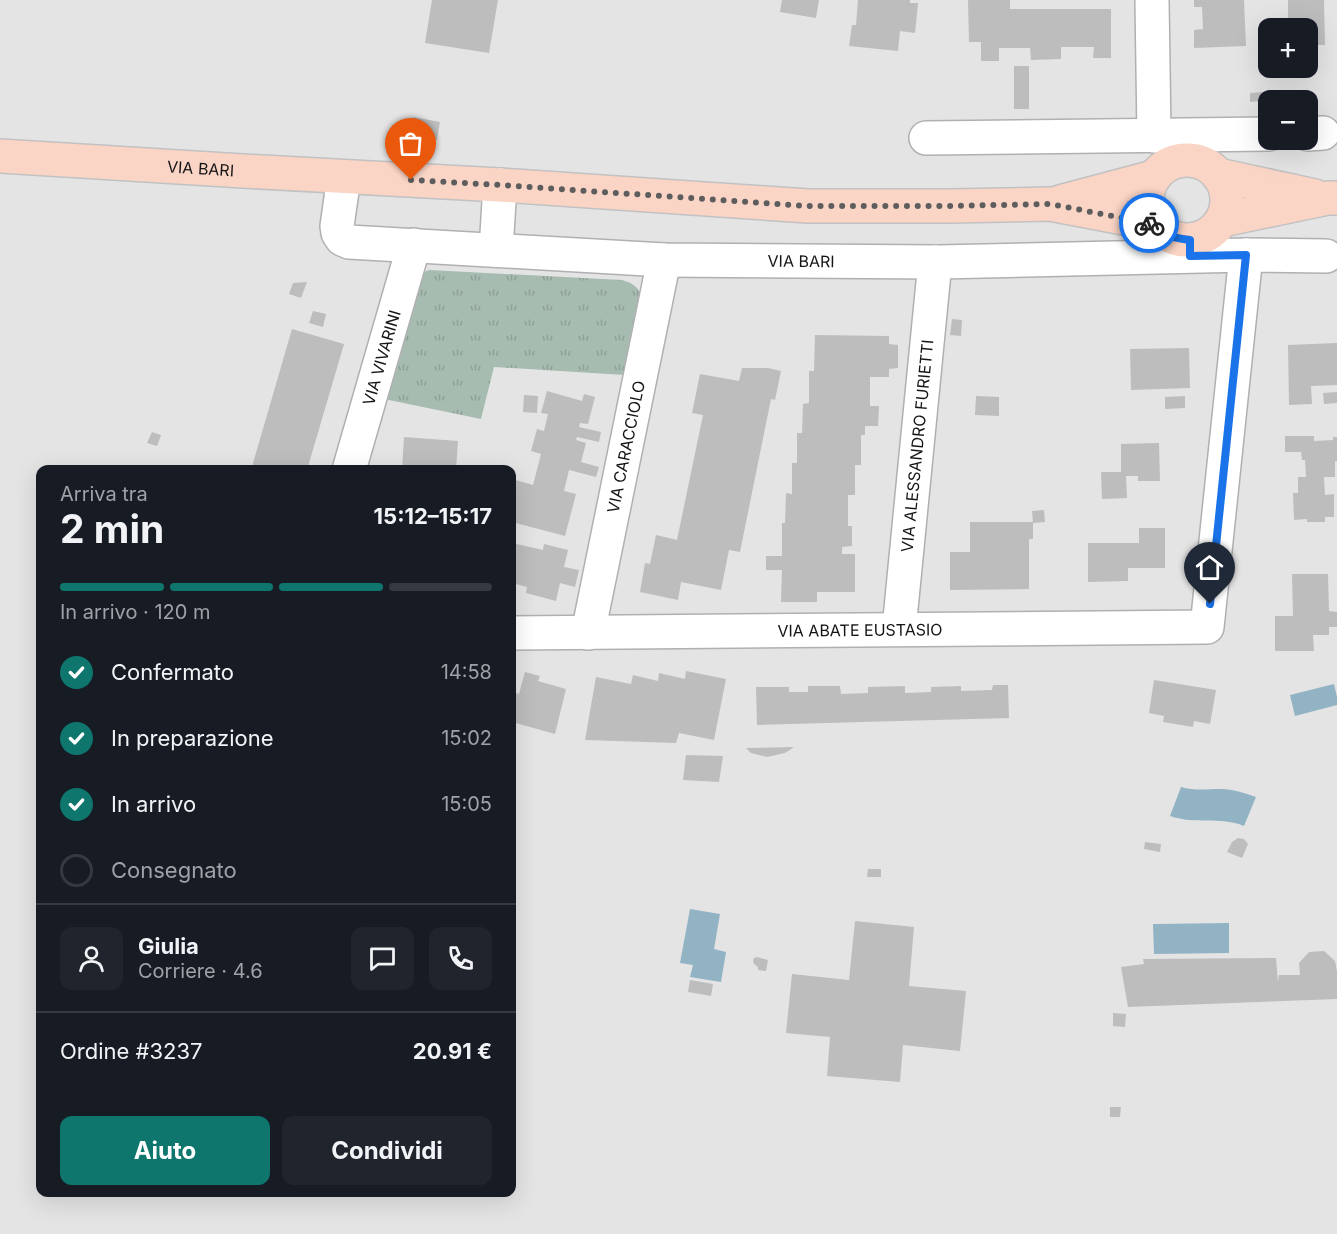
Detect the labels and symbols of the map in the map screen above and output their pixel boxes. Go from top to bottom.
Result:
pin [385,118,436,180]
street label: VIA BARI [167,156,235,180]
courier [1119,193,1179,253]
street label: VIA BARI [768,251,835,271]
street label: VIA VIVARINI [358,308,405,408]
street label: VIA ALESSANDRO FURIETTI [897,339,937,553]
street label: VIA CARACCIOLO [603,379,649,515]
pin [1184,542,1235,604]
street label: VIA ABATE EUSTASIO [777,619,943,641]

